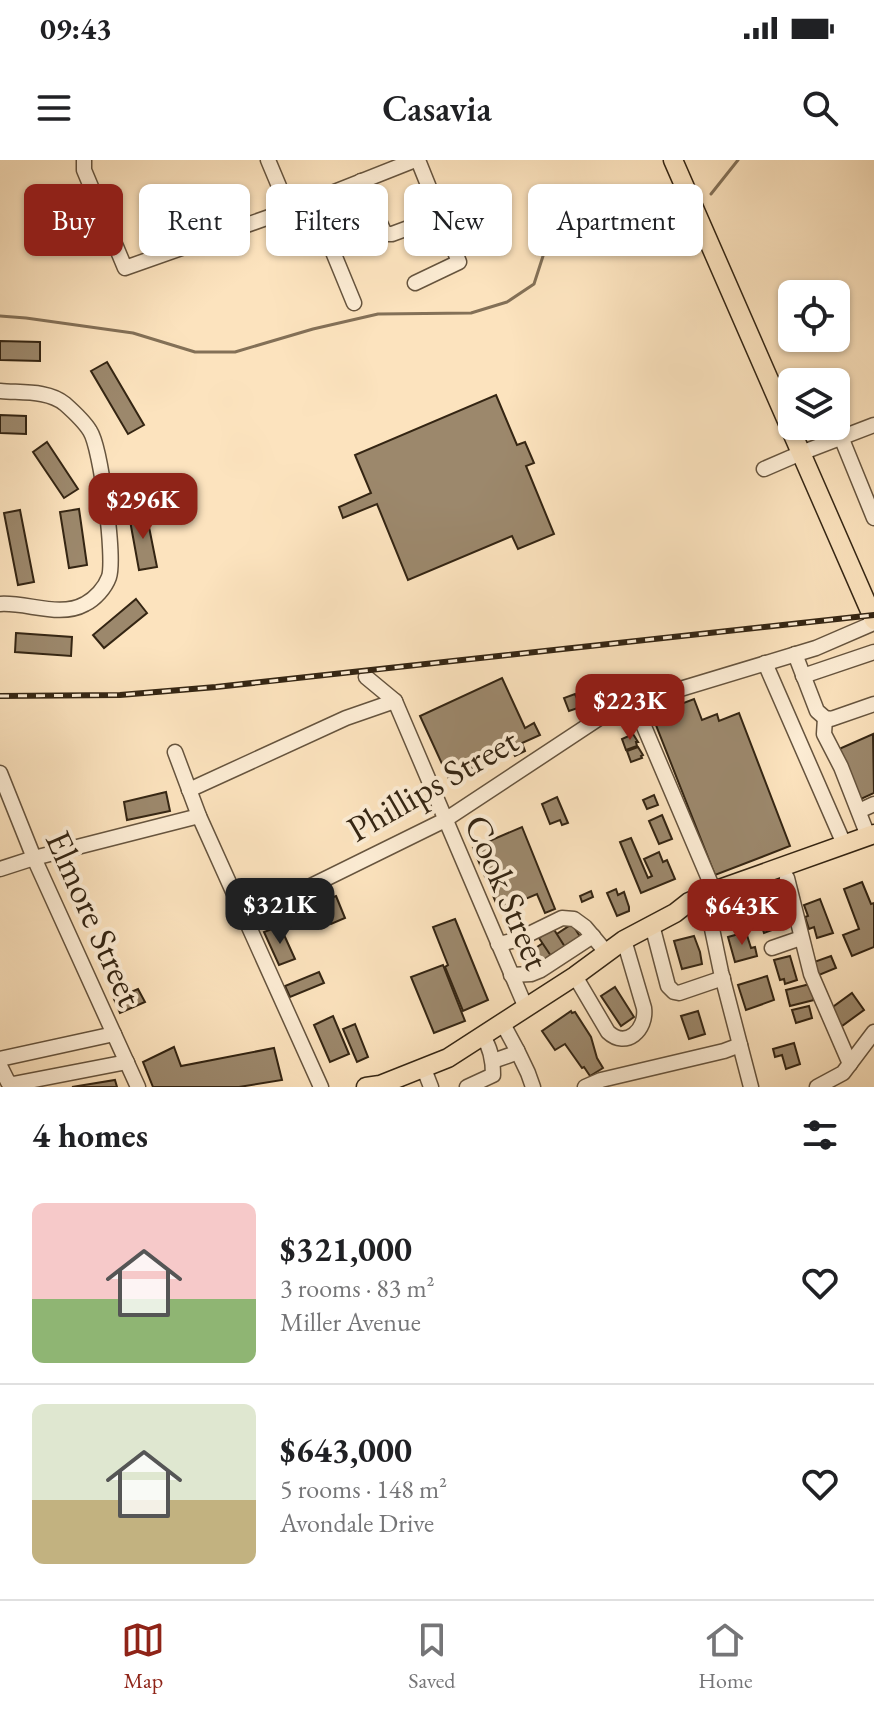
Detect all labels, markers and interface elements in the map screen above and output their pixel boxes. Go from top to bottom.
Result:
text: 09:43 [40,9,112,48]
text: Casavia [382,85,492,132]
icon: menu [32,86,76,130]
icon: search [798,86,842,130]
chip: Buy [24,184,123,256]
chip: Rent [139,184,250,256]
chip: Filters [266,184,388,256]
chip: New [404,184,512,256]
chip: Apartment [528,184,703,256]
map controls [778,280,850,440]
button: locate [778,280,850,352]
button: layers [778,368,850,440]
pin: $296K [87,473,199,541]
text: $296K [106,482,180,516]
pin: $223K [574,674,686,742]
text: $223K [593,683,667,717]
street label: Phillips Street [338,716,527,852]
street label: Cook Street [454,808,561,977]
street label: Elmore Street [35,823,154,1014]
pin: $321K [224,878,336,946]
pin: $643K [686,879,798,947]
text: $321K [243,887,317,921]
text: $643K [705,888,779,922]
text: 4 homes [32,1113,148,1157]
icon: filters [798,1113,842,1157]
text: $321,000 [280,1227,412,1271]
icon: home [96,1235,192,1331]
icon: heart [798,1261,842,1305]
text: 3 rooms · 83 m² [280,1271,435,1305]
text: Miller Avenue [280,1305,421,1339]
text: $643,000 [280,1428,412,1472]
icon: home [96,1436,192,1532]
icon: heart [798,1462,842,1506]
text: 5 rooms · 148 m² [280,1472,447,1506]
text: Avondale Drive [280,1506,434,1540]
tab: Map [121,1618,165,1695]
tab: Saved [408,1618,455,1695]
tab: Home [698,1618,753,1695]

